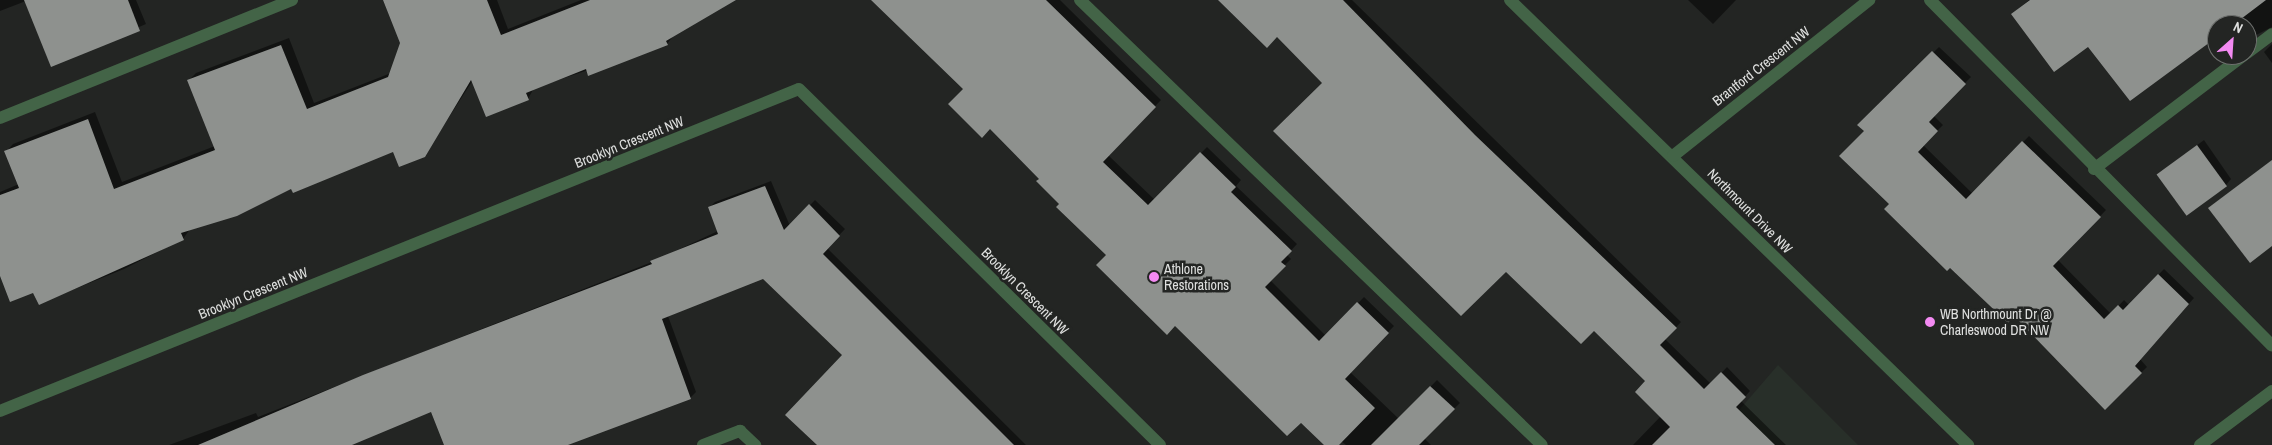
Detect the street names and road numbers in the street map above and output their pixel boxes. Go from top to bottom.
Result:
street label: Brantford Crescent NW [1709,23,1813,109]
street label: Brooklyn Crescent NW [572,112,686,172]
street label: Northmount Drive NW [1704,165,1796,257]
street label: Brooklyn Crescent NW [978,244,1072,338]
street label: Brooklyn Crescent NW [196,263,310,323]

